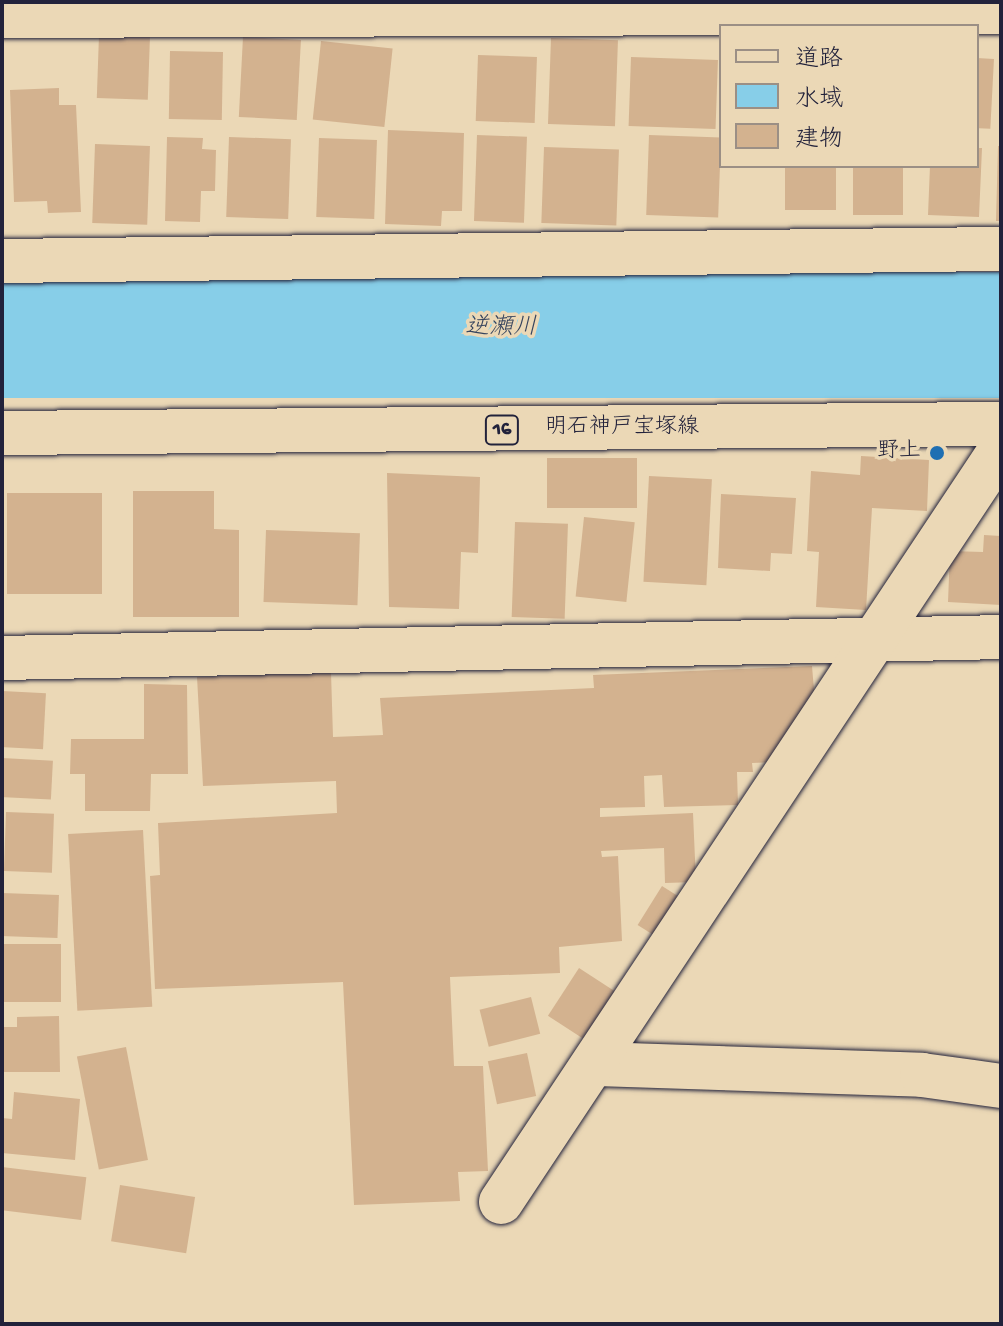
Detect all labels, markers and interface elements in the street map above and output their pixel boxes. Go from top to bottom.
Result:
legend [719,24,979,168]
text: 道路 [795,46,843,75]
text: 水域 [795,86,843,115]
text: 建物 [795,126,843,155]
water label: 逆瀬川 [465,315,537,343]
road number: 16 [484,414,520,446]
street label: 明石神戸宝塚線 [545,416,699,442]
place label: 野上 [877,440,921,466]
marker: 野上 [928,444,946,462]

